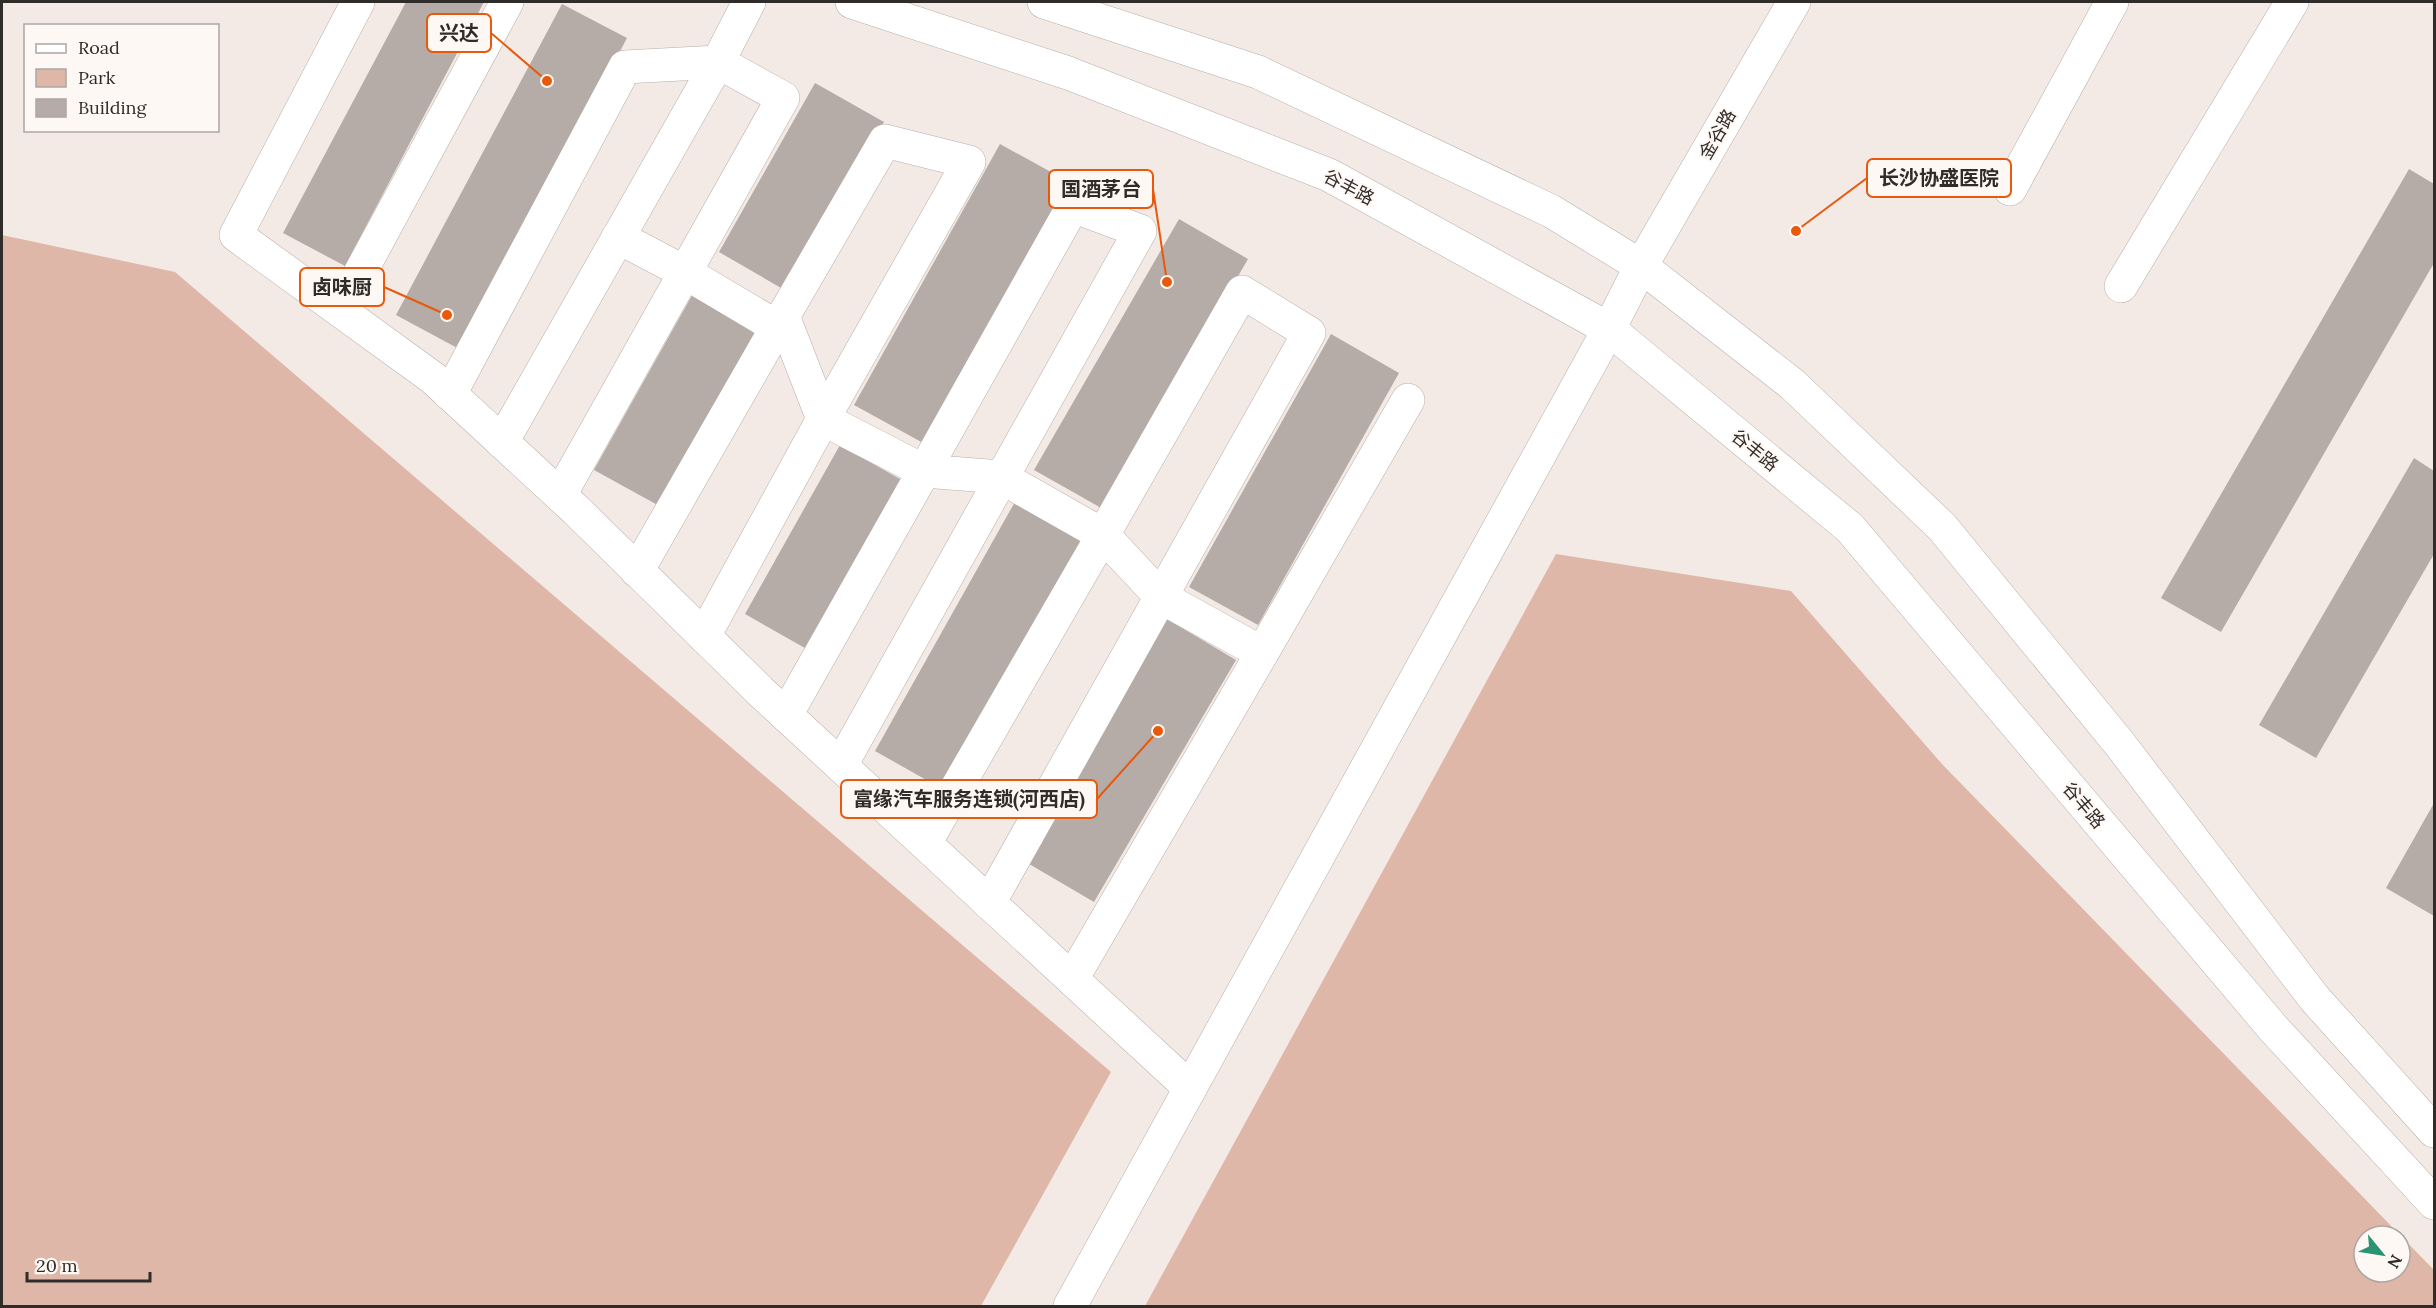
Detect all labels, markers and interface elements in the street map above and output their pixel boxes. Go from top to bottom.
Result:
callout: 兴达 [427,14,491,52]
text: 兴达 [439,20,479,45]
legend [24,24,219,132]
text: Road [78,36,120,59]
text: Park [78,66,116,89]
text: Building [78,96,148,119]
street label: 金谷路 [1694,105,1740,163]
callout: 长沙协盛医院 [1867,159,2011,197]
street label: 谷丰路 [1320,164,1378,210]
text: 长沙协盛医院 [1879,165,1999,190]
callout: 国酒茅台 [1049,170,1153,208]
text: 国酒茅台 [1061,176,1141,201]
callout: 卤味厨 [300,268,384,306]
text: 卤味厨 [312,274,372,299]
street label: 谷丰路 [1727,424,1783,476]
street label: 谷丰路 [2058,777,2110,833]
callout: 富缘汽车服务连锁(河西店) [841,780,1097,818]
text: 富缘汽车服务连锁(河西店) [853,786,1085,812]
north arrow [2352,1224,2412,1284]
scale bar [27,1245,150,1283]
text: N [2383,1251,2407,1272]
text: 20 m [36,1254,78,1277]

